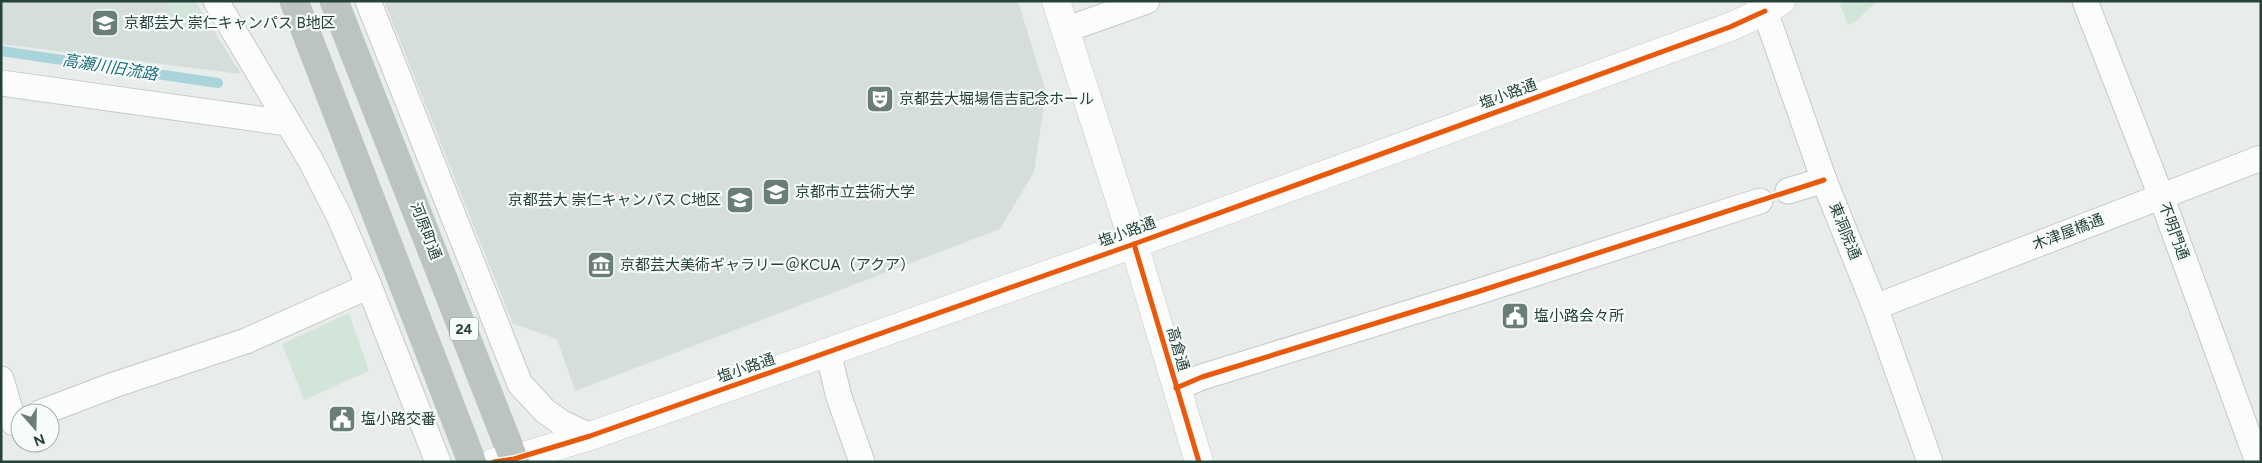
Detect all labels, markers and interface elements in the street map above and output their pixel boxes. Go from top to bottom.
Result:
school or university icon: 京都芸大 崇仁キャンパス B地区 [90,8,120,38]
place label: 京都芸大 崇仁キャンパス B地区 [124,14,336,32]
water label: 高瀬川旧流路 [61,50,161,84]
street label: 塩小路通 [1477,75,1539,113]
theatre icon: 京都芸大堀場信吉記念ホール [865,84,895,114]
place label: 京都芸大堀場信吉記念ホール [899,90,1094,108]
school or university icon: 京都市立芸術大学 [761,177,791,207]
place label: 京都市立芸術大学 [795,183,915,201]
school or university icon: 京都芸大 崇仁キャンパス C地区 [725,185,755,215]
place label: 京都芸大 崇仁キャンパス C地区 [508,191,721,209]
street label: 河原町通 [407,200,445,262]
street label: 東洞院通 [1825,200,1865,262]
street label: 不明門通 [2155,200,2193,262]
street label: 木津屋橋通 [2030,210,2106,254]
street label: 塩小路通 [1096,213,1158,251]
museum icon: 京都芸大美術ギャラリー＠KCUA（アクア） [586,250,616,280]
place label: 京都芸大美術ギャラリー＠KCUA（アクア） [620,256,915,274]
public building icon: 塩小路会々所 [1500,301,1530,331]
place label: 塩小路会々所 [1534,307,1624,325]
road number: 24 [450,318,478,340]
street label: 高倉通 [1163,325,1193,373]
street label: 塩小路通 [715,350,777,386]
north arrow [10,403,60,453]
public building icon: 塩小路交番 [327,404,357,434]
place label: 塩小路交番 [361,410,436,428]
text: N [31,430,47,450]

